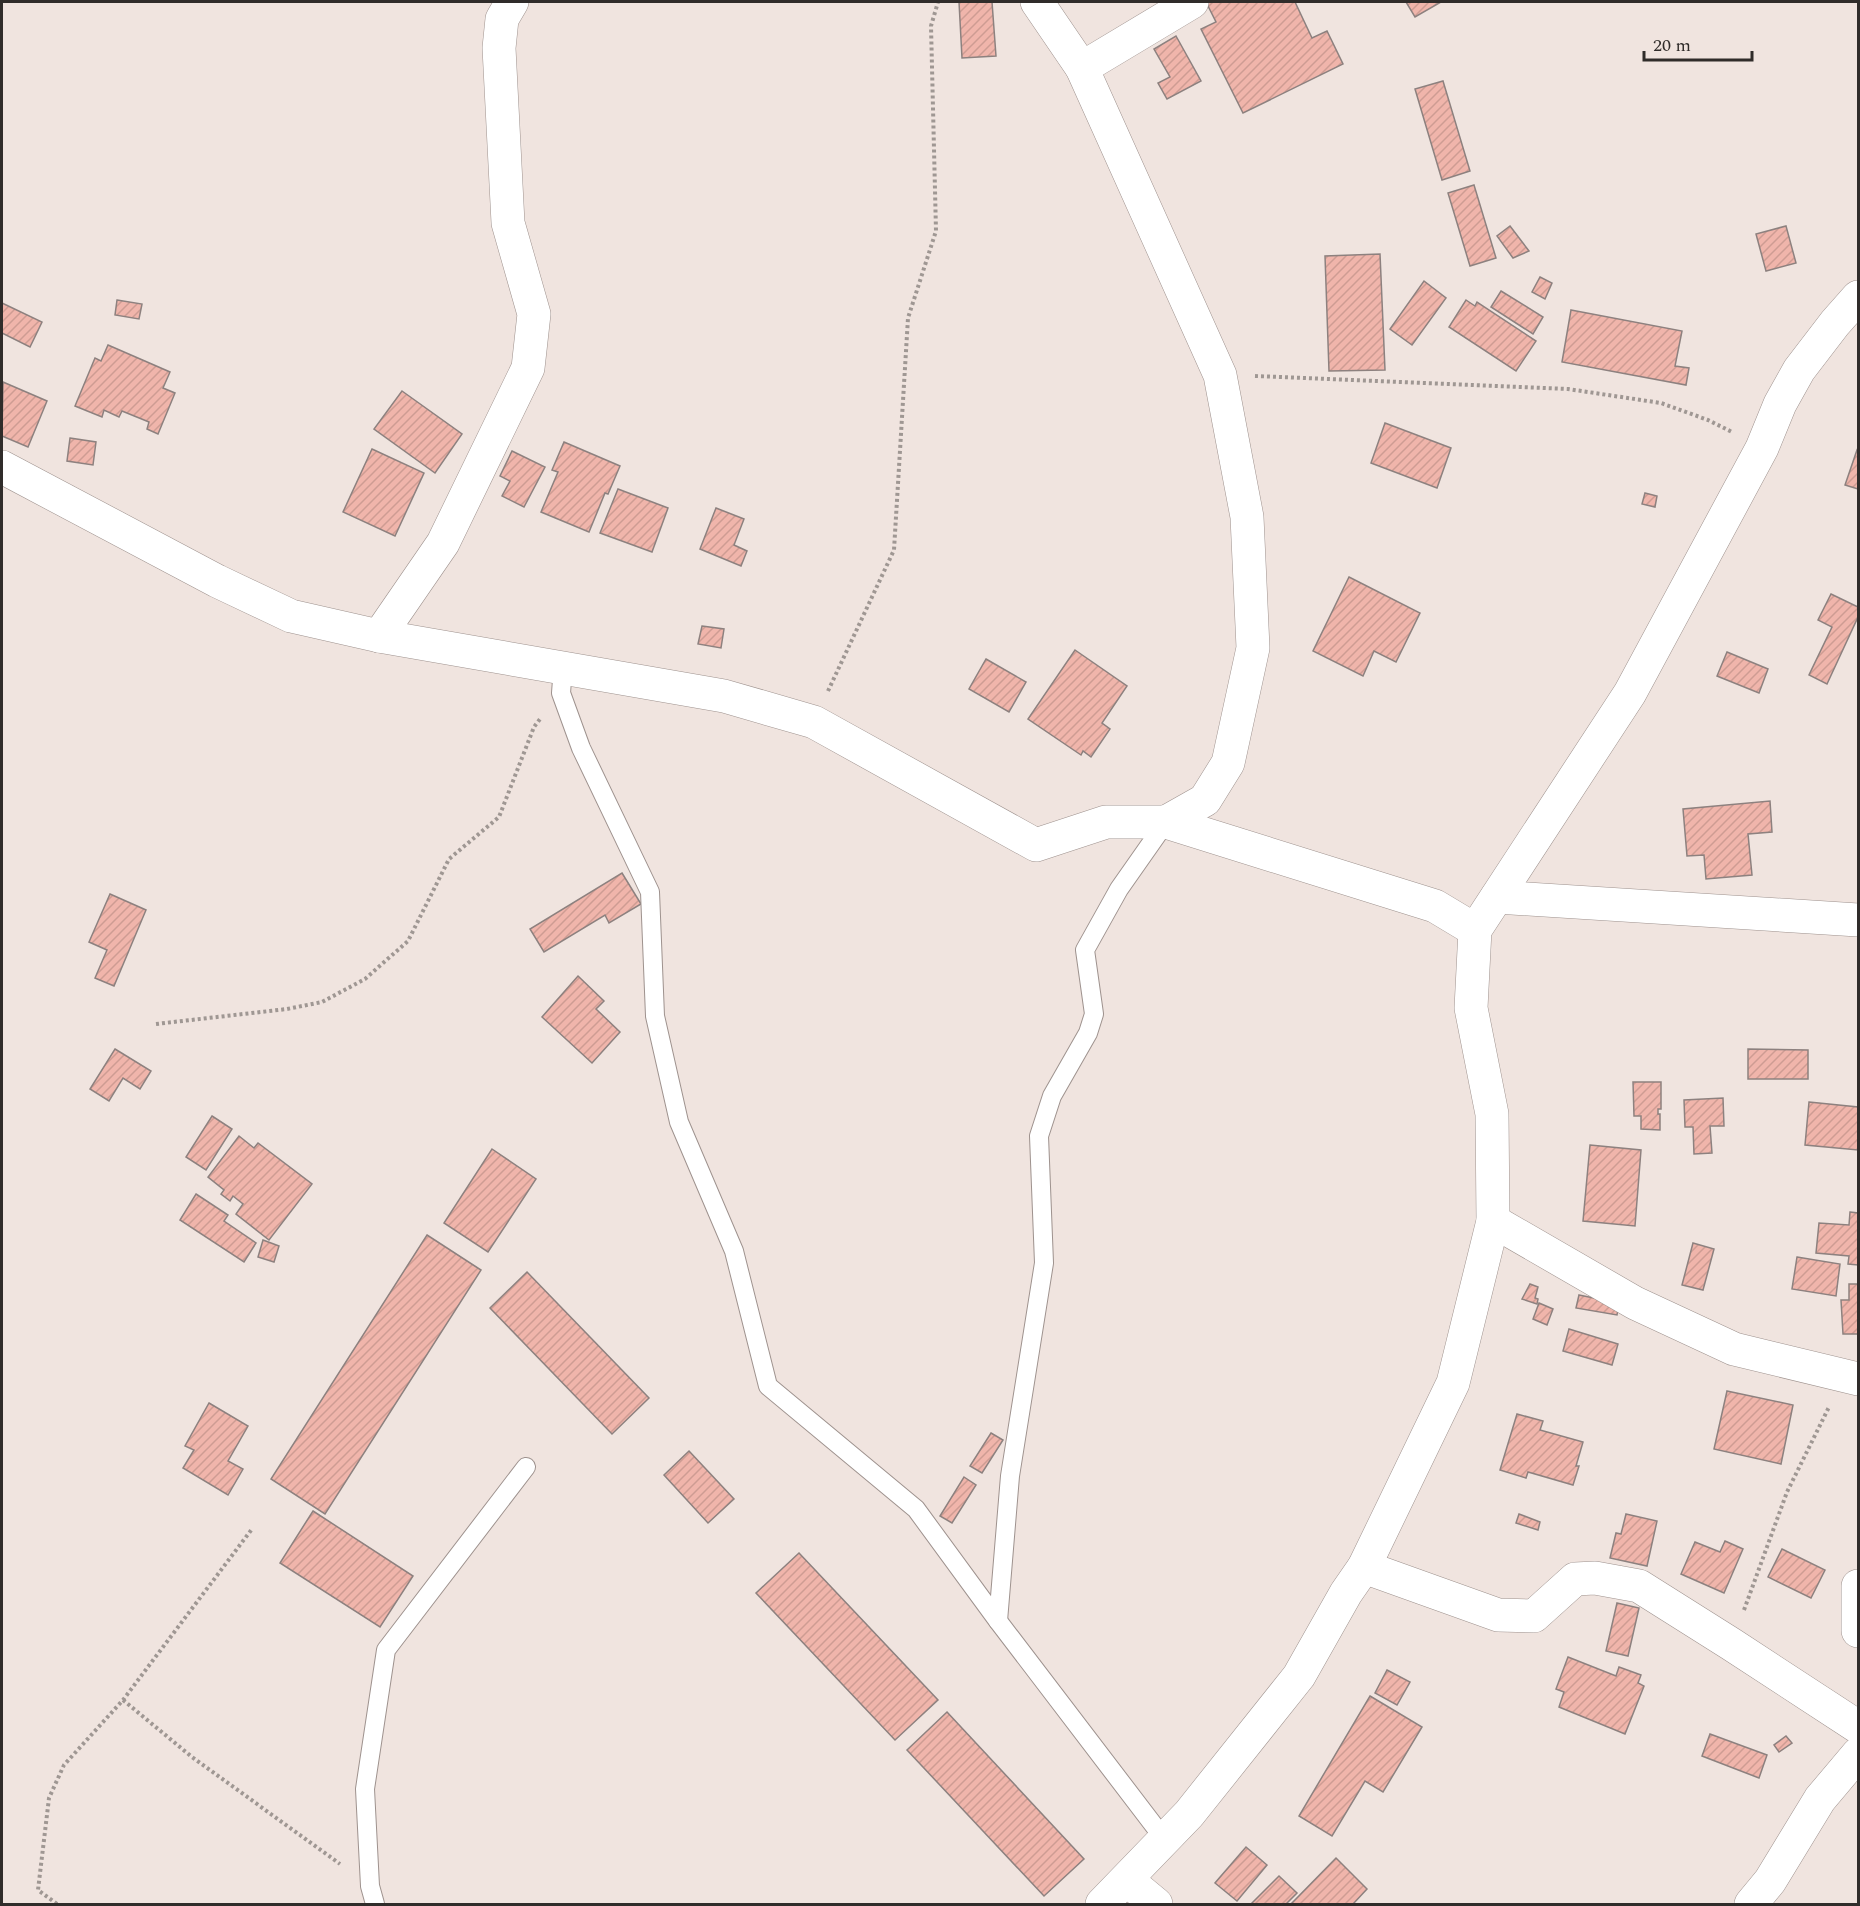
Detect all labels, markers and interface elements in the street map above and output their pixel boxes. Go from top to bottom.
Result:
scale bar [1644,24,1752,62]
text: 20 m [1653,32,1691,59]

